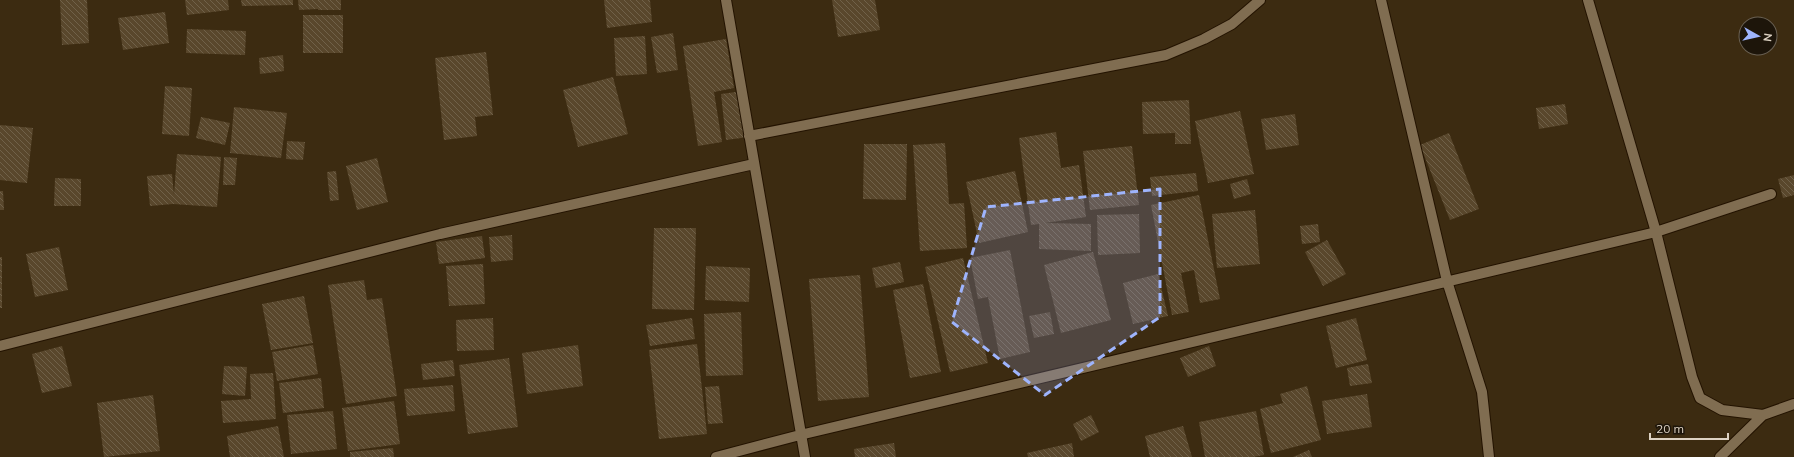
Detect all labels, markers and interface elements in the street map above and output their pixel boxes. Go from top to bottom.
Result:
north arrow [1738,16,1778,56]
text: N [1760,32,1775,42]
scale bar [1650,415,1728,441]
text: 20 m [1656,421,1684,436]

